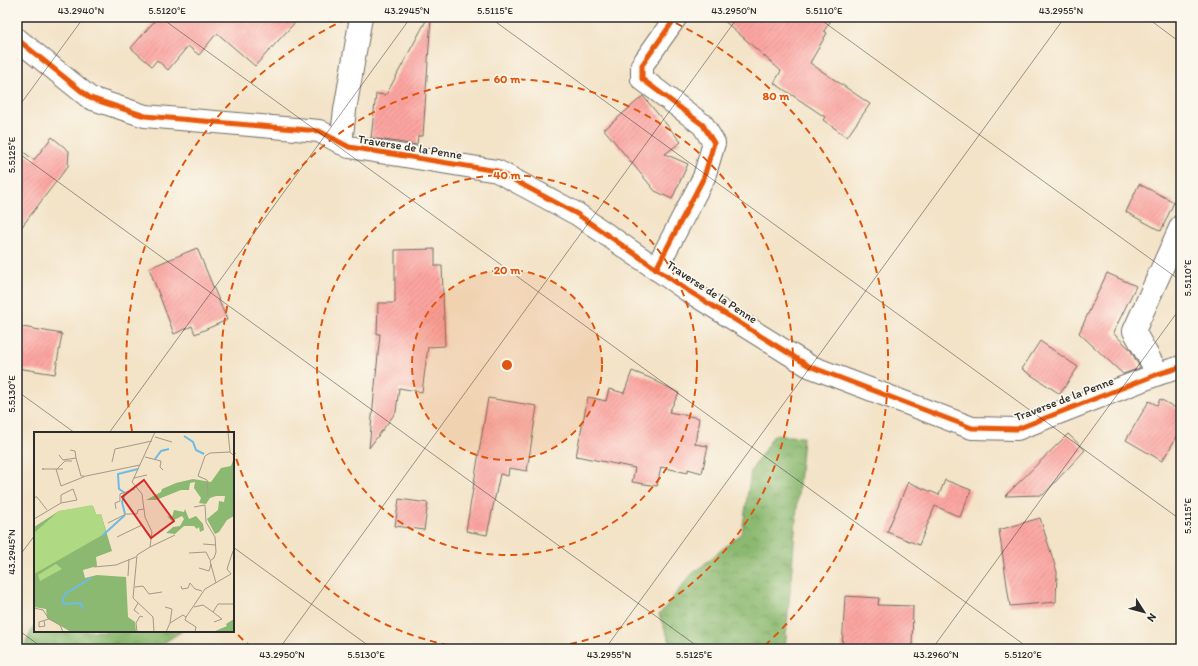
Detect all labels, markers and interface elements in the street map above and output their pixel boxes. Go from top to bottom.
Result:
text: 43.2940°N [58,4,104,17]
text: 5.5120°E [148,4,186,17]
text: 43.2945°N [384,4,430,17]
text: 5.5115°E [477,4,513,17]
text: 43.2950°N [711,4,757,17]
text: 5.5110°E [806,4,843,17]
text: 43.2955°N [1039,4,1084,17]
text: 60 m [494,72,521,86]
text: 80 m [763,89,790,103]
street label: Traverse de la Penne [357,132,463,162]
text: 5.5125°E [5,136,18,173]
text: 40 m [493,168,522,182]
street label: Traverse de la Penne [664,258,760,327]
text: 5.5110°E [1181,259,1194,296]
text: 20 m [494,263,521,277]
centre of rings [500,358,514,372]
street label: Traverse de la Penne [1012,374,1116,424]
text: 5.5130°E [5,375,18,413]
inset map [34,432,234,632]
text: 5.5115°E [1181,498,1194,534]
text: 43.2945°N [5,529,18,575]
north arrow [1124,592,1164,632]
text: N [1144,611,1159,624]
text: 43.2950°N [259,648,305,661]
text: 5.5130°E [347,648,385,661]
text: 43.2955°N [587,648,632,661]
text: 5.5125°E [676,648,713,661]
text: 43.2960°N [913,648,959,661]
text: 5.5120°E [1004,648,1042,661]

